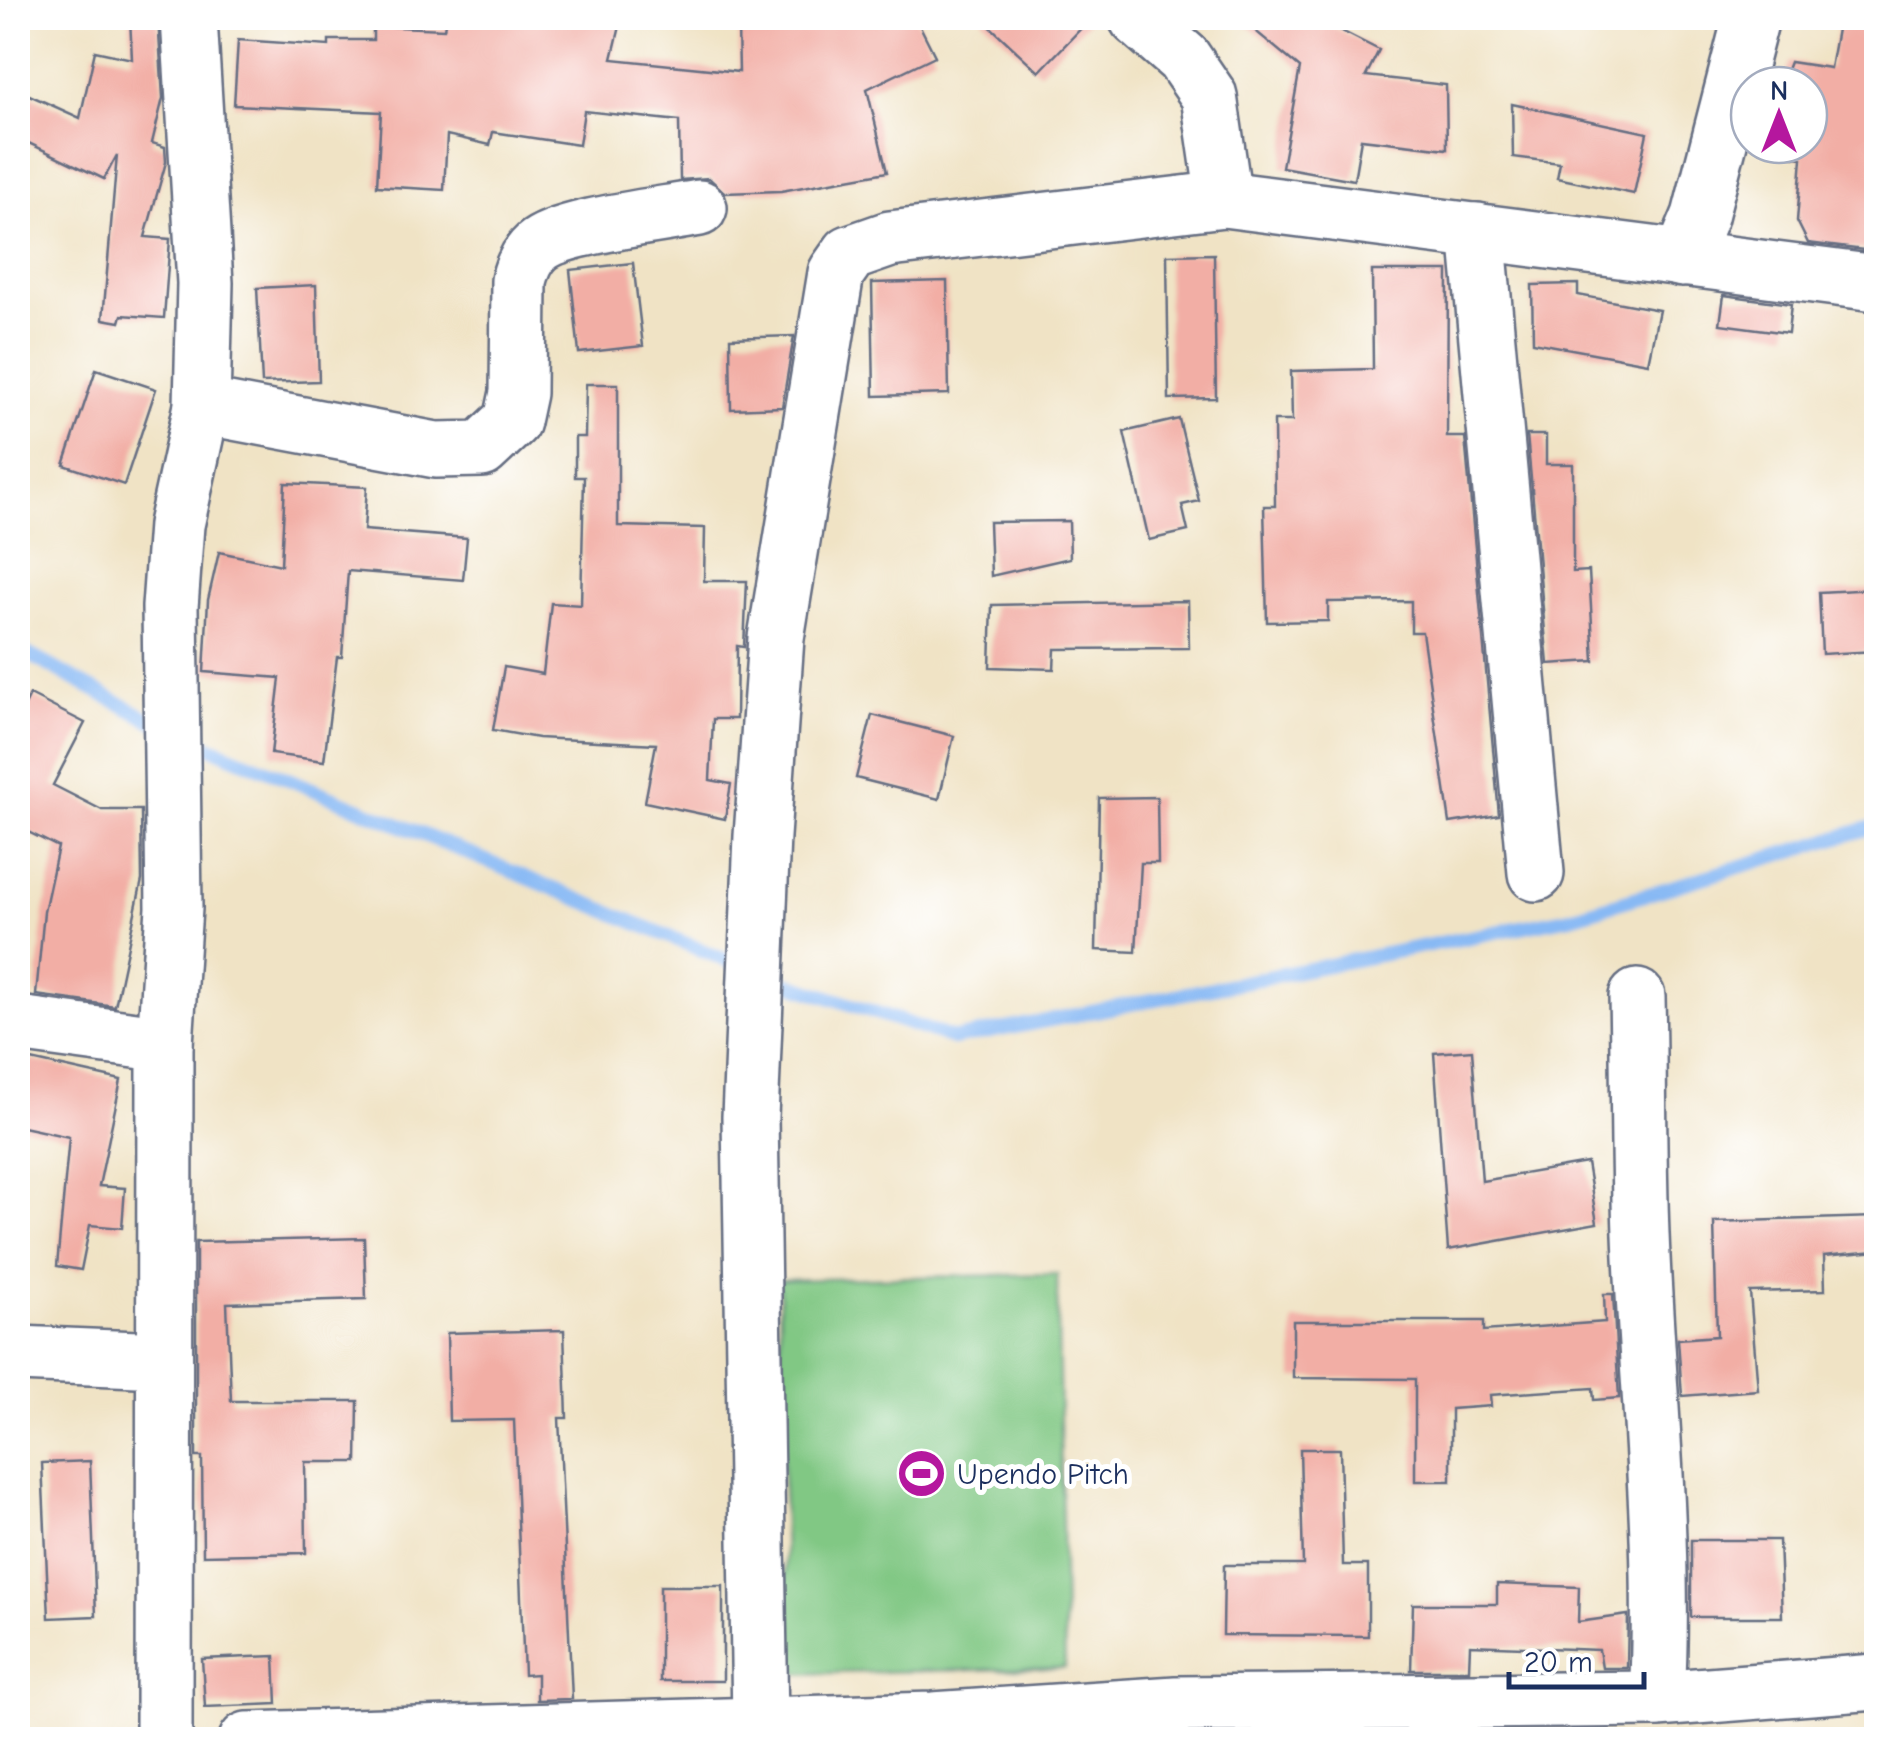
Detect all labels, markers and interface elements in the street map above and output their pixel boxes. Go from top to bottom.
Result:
north arrow [1729,65,1829,165]
text: N [1770,75,1788,107]
sports icon: Upendo Pitch [896,1448,948,1500]
place label: Upendo Pitch [957,1457,1129,1492]
scale bar [1509,1627,1644,1689]
text: 20 m [1524,1645,1593,1680]

